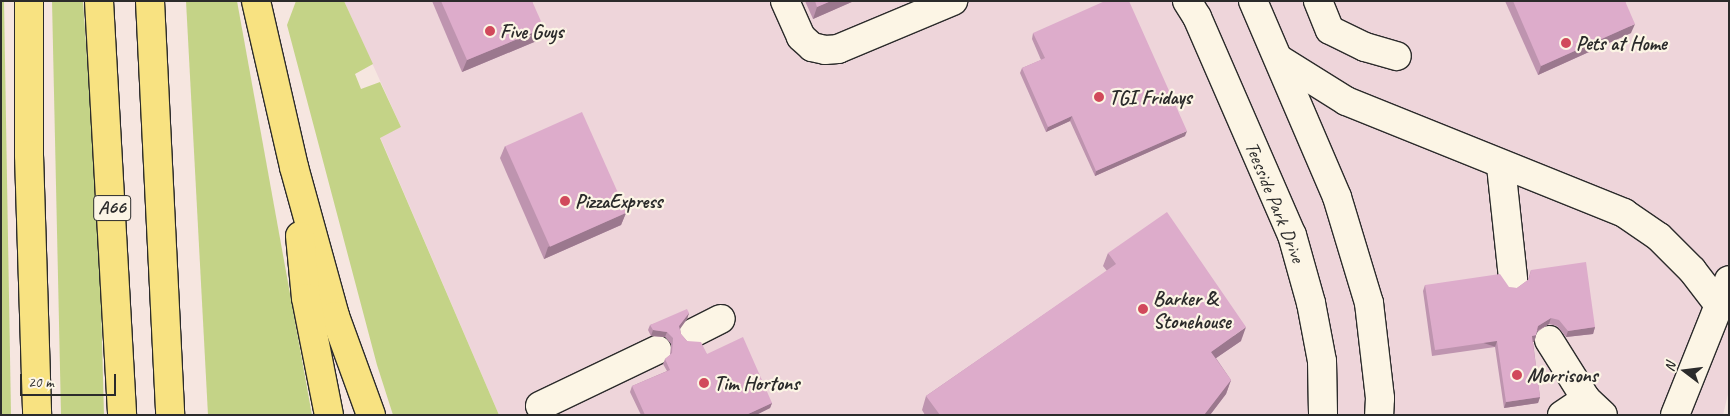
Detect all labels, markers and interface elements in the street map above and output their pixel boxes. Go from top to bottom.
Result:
place label: Five Guys [500,19,563,43]
marker: Five Guys [484,25,496,37]
place label: Pets at Home [1576,31,1667,55]
marker: Pets at Home [1560,37,1572,49]
place label: TGI Fridays [1109,85,1192,109]
marker: TGI Fridays [1093,91,1105,103]
street label: Teesside Park Drive [1240,138,1310,266]
place label: PizzaExpress [575,189,662,213]
road number: A66 [92,192,132,224]
marker: PizzaExpress [559,195,571,207]
place label: Barker & Stonehouse [1153,286,1231,333]
marker: Barker & Stonehouse [1137,303,1149,315]
north arrow [1660,346,1710,396]
text: N [1661,361,1679,373]
place label: Morrisons [1527,363,1598,387]
scale bar [22,364,119,396]
marker: Morrisons [1511,369,1523,381]
place label: Tim Hortons [714,371,799,395]
text: 20 m [28,373,54,392]
marker: Tim Hortons [698,377,710,389]

